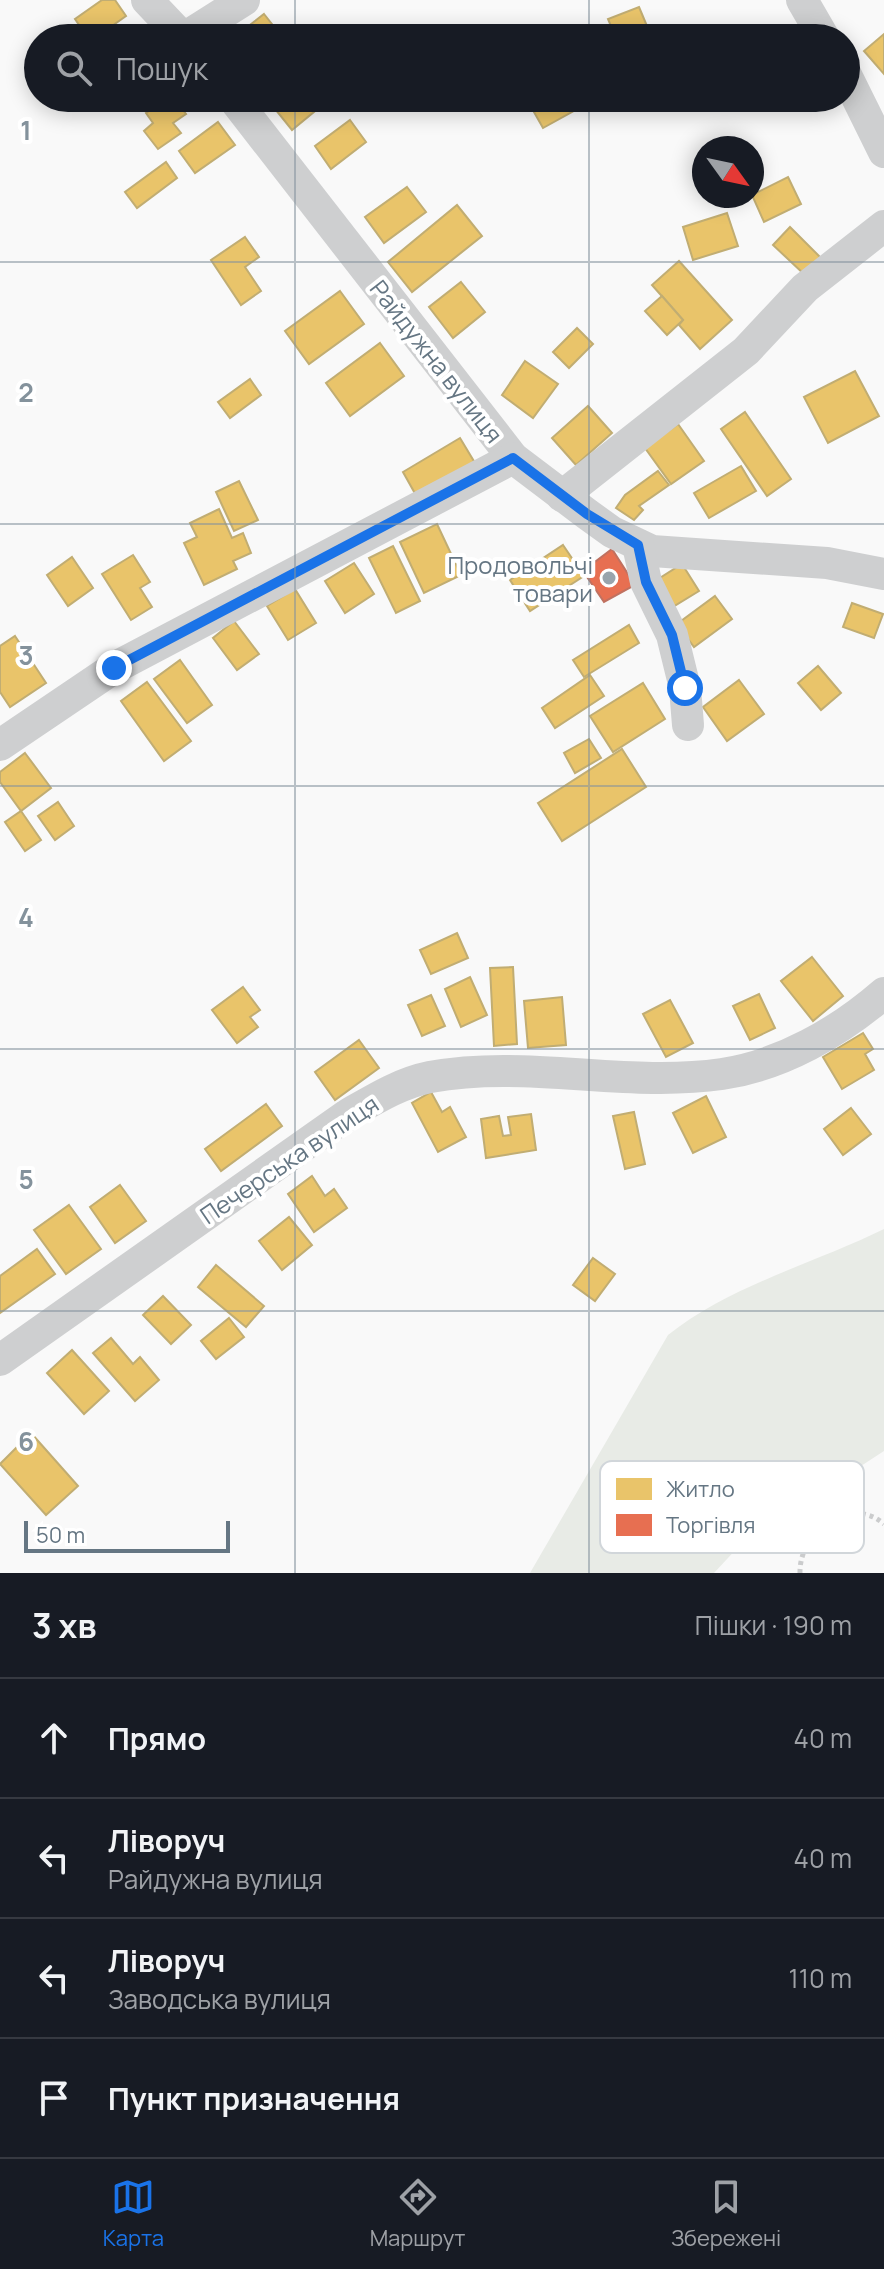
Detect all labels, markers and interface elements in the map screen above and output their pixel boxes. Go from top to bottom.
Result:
search box [24,24,860,112]
icon: search [52,46,96,90]
text: Пошук [116,48,208,89]
text: 1 [20,112,32,148]
north arrow [692,136,764,208]
street label: Райдужна вулиця [363,273,511,449]
text: 2 [18,374,34,410]
place label: Продовольчі товари [447,548,593,609]
marker: Продовольчі товари [600,569,618,587]
text: 3 [18,637,34,673]
route end [96,650,132,686]
route start [667,670,703,706]
text: 4 [18,899,34,935]
street label: Печерська вулиця [193,1087,385,1231]
text: 5 [18,1161,34,1197]
text: 6 [18,1423,34,1459]
legend [600,1461,864,1553]
text: Житло [666,1474,735,1504]
text: Торгівля [666,1510,755,1540]
scale bar [24,1517,230,1553]
text: 50 m [36,1520,85,1550]
text: 3 хв [32,1602,96,1648]
text: Пішки · 190 m [695,1607,852,1643]
icon: ahead [32,1716,76,1760]
text: Прямо [108,1718,206,1759]
text: 40 m [794,1720,852,1756]
text: Ліворуч [108,1820,225,1861]
icon: left [32,1836,76,1880]
text: 40 m [794,1840,852,1876]
text: Райдужна вулиця [108,1861,323,1897]
text: Ліворуч [108,1940,225,1981]
icon: left [32,1956,76,2000]
text: 110 m [789,1960,852,1996]
text: Заводська вулиця [108,1981,331,2017]
icon: arrive [32,2076,76,2120]
text: Пункт призначення [108,2078,400,2119]
tab: Карта [103,2175,164,2253]
tab: Маршрут [370,2175,465,2253]
tab: Збережені [671,2175,781,2253]

